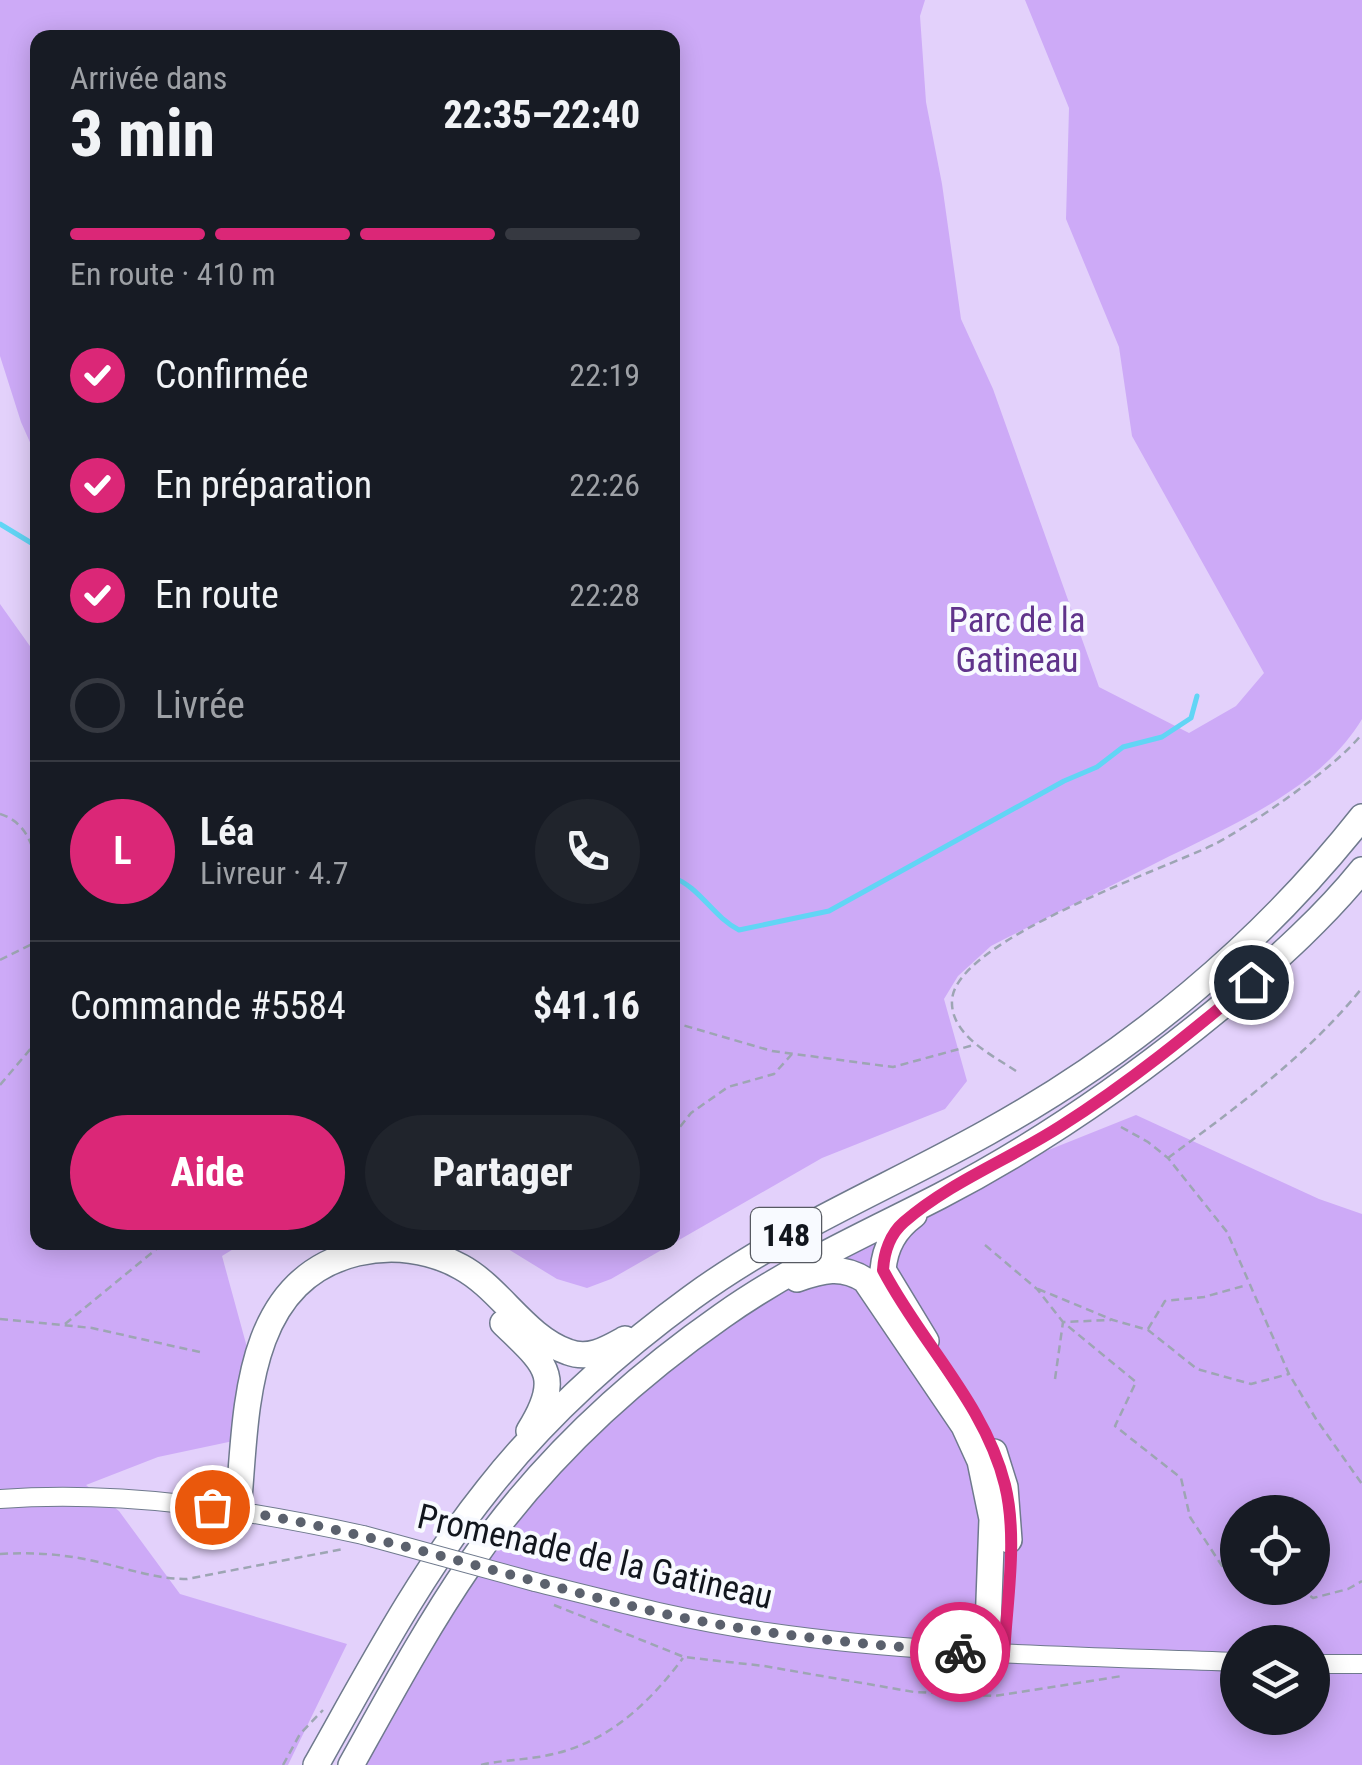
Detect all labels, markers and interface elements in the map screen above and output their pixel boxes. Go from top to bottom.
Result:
text: Arrivée dans [70,59,227,97]
text: 22:35–22:40 [443,93,640,137]
text: 3 min [70,96,215,172]
text: En route · 410 m [70,255,276,293]
icon: check [70,348,125,403]
text: Confirmée [155,353,308,397]
text: 22:19 [569,356,640,394]
icon: check [70,458,125,513]
text: En préparation [155,463,372,507]
text: 22:26 [569,466,640,504]
icon: check [70,568,125,623]
text: En route [155,573,279,617]
text: 22:28 [569,576,640,614]
park label: Parc de la Gatineau [948,600,1086,681]
text: Livrée [155,683,245,727]
button: phone [535,799,640,904]
text: Léa [200,810,254,854]
text: L [113,829,132,873]
text: Livreur · 4.7 [200,854,348,892]
pin [1209,940,1294,1025]
icon: home [1224,955,1279,1010]
text: Commande #5584 [70,984,346,1028]
text: $41.16 [533,984,640,1028]
button: Aide [70,1115,345,1230]
button: Partager [365,1115,640,1230]
road number: 148 [751,1208,821,1262]
pin [170,1465,255,1550]
icon: bag [185,1480,240,1535]
map controls [1220,1495,1330,1735]
button: locate [1220,1495,1330,1605]
street label: Promenade de la Gatineau [414,1496,776,1618]
courier [910,1602,1010,1702]
icon: bike [933,1625,988,1680]
button: layers [1220,1625,1330,1735]

